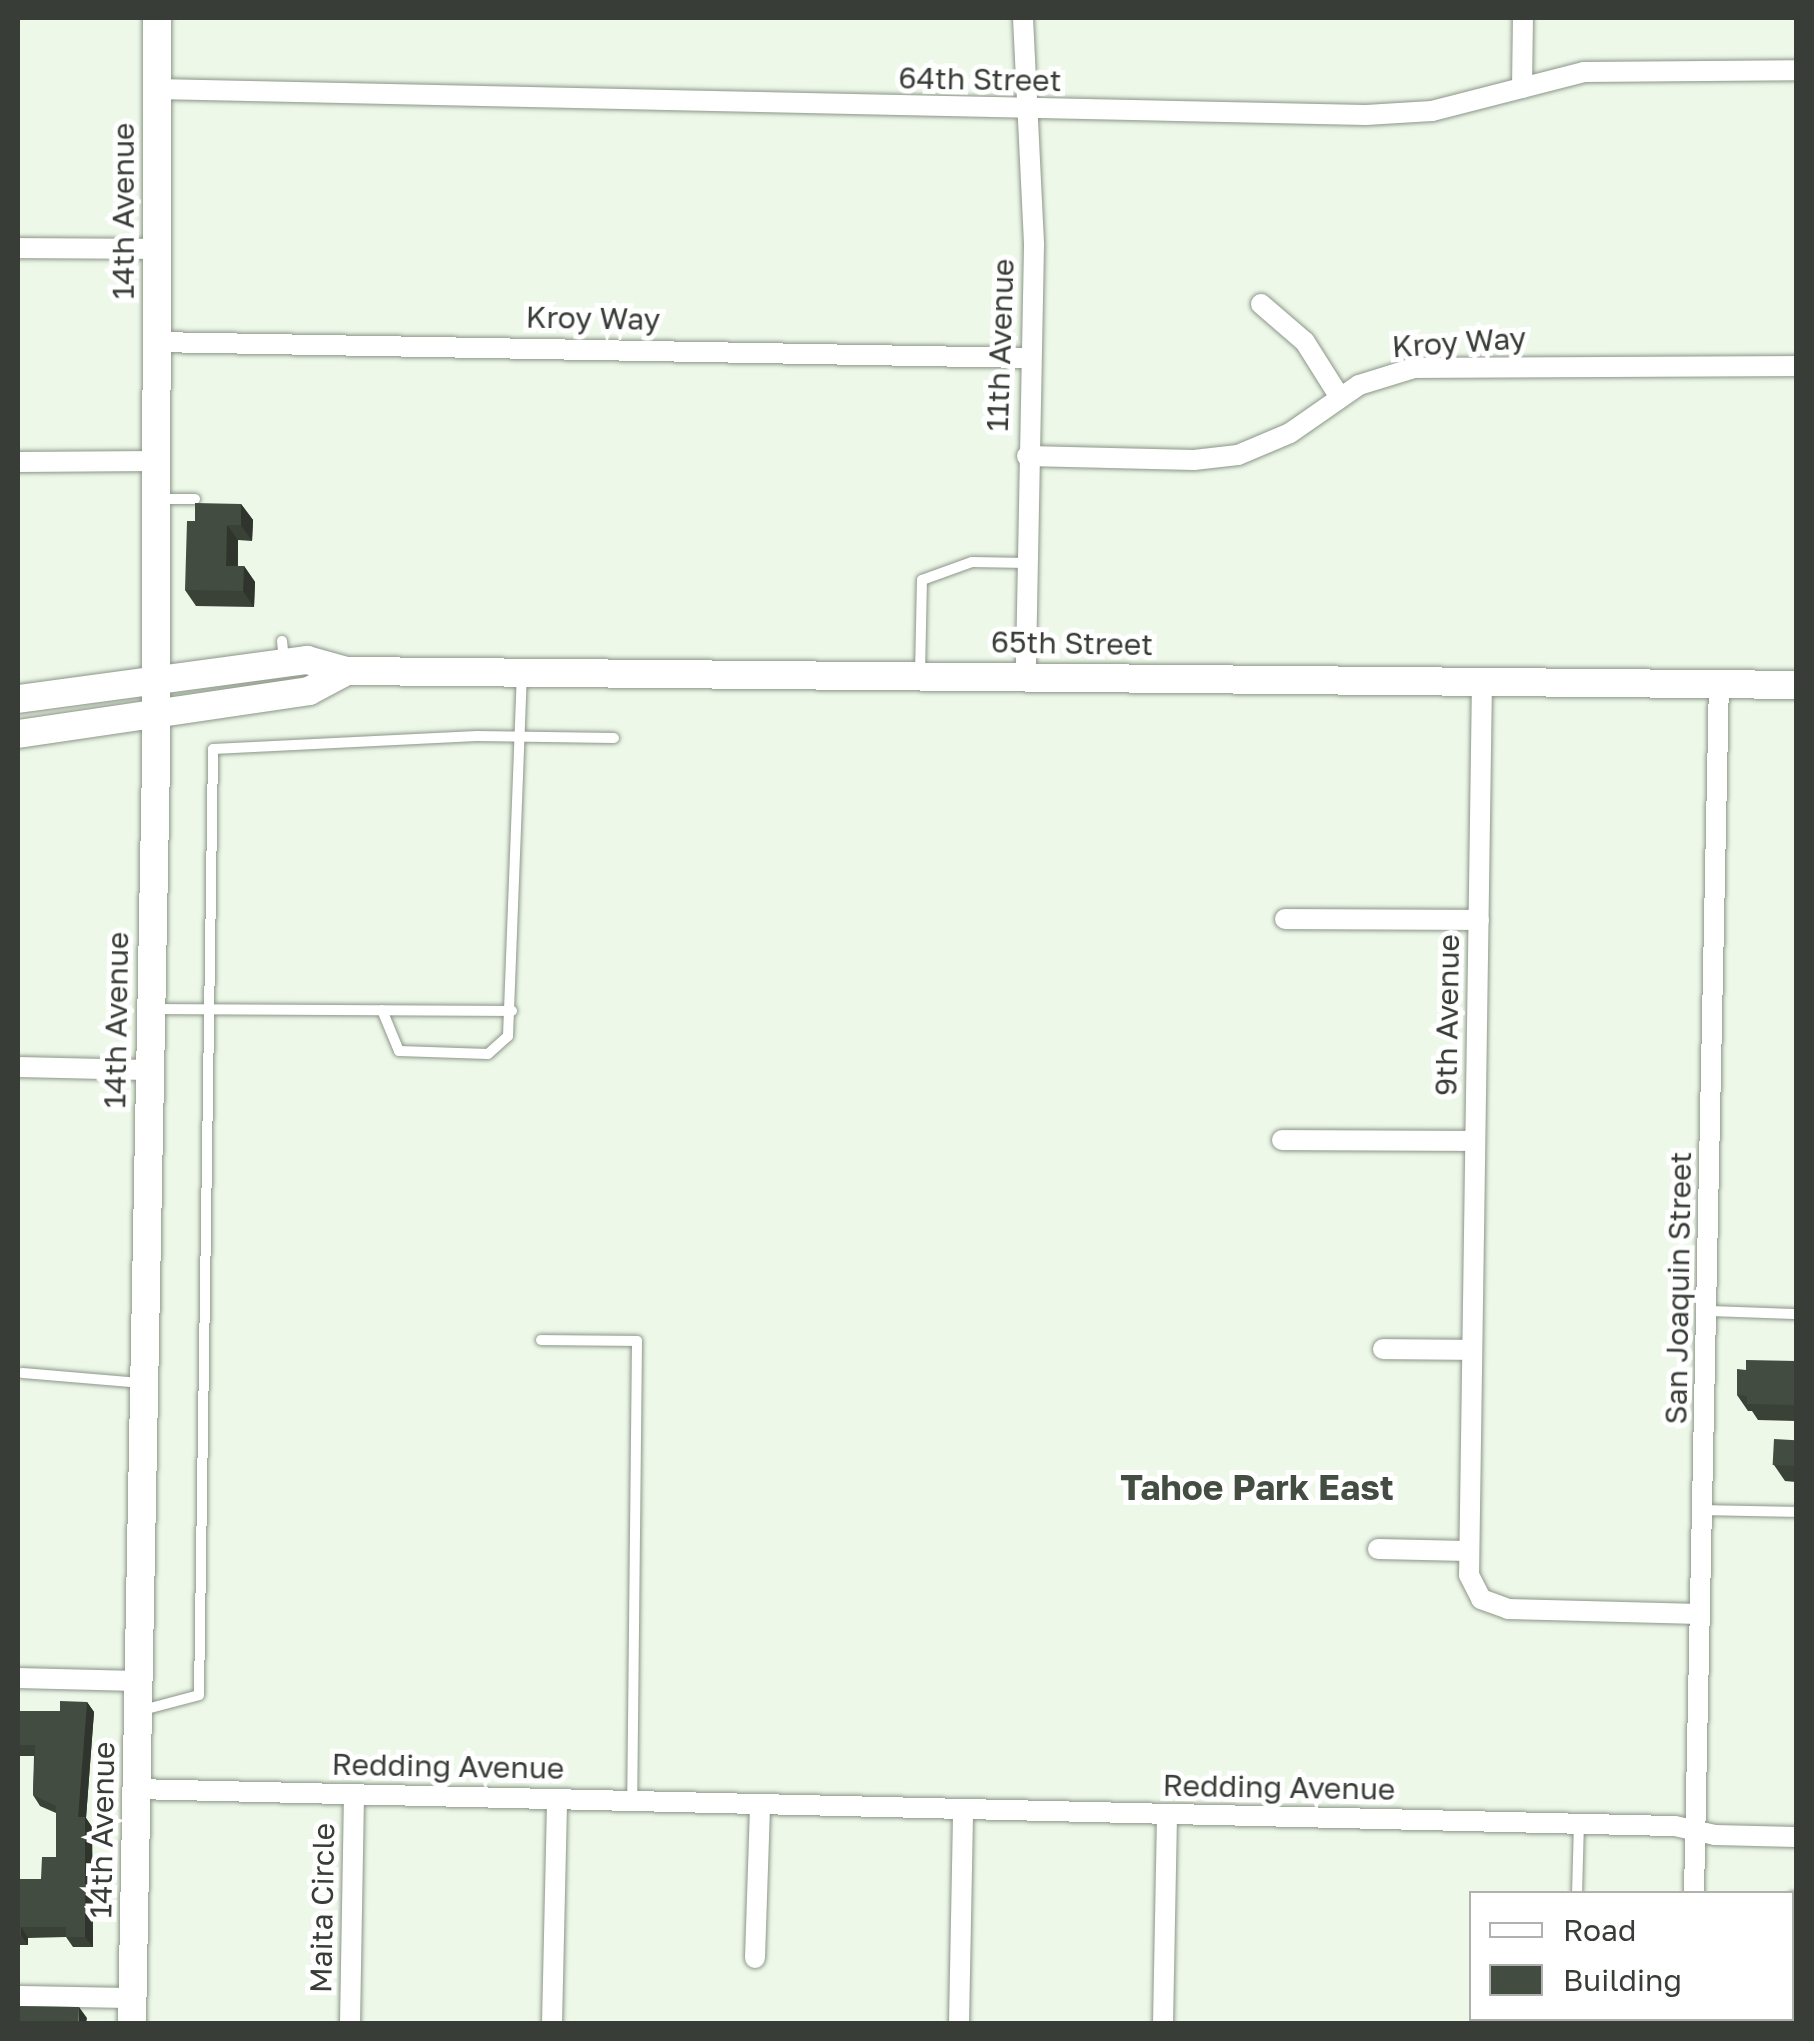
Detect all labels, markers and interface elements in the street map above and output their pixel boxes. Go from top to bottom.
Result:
street label: 64th Street [898,60,1062,98]
street label: 14th Avenue [105,123,141,299]
street label: 11th Avenue [979,258,1021,432]
street label: Kroy Way [525,299,661,337]
street label: Kroy Way [1391,319,1527,365]
street label: 65th Street [991,624,1153,662]
street label: 14th Avenue [96,931,136,1109]
street label: 9th Avenue [1428,934,1466,1096]
street label: San Joaquin Street [1658,1151,1698,1425]
district label: Tahoe Park East [1120,1466,1394,1508]
street label: 14th Avenue [82,1741,122,1919]
street label: Redding Avenue [331,1746,565,1786]
street label: Redding Avenue [1162,1767,1396,1807]
street label: Maita Circle [303,1823,341,1993]
legend [1469,1891,1794,2021]
text: Road [1563,1912,1637,1948]
text: Building [1563,1962,1682,1998]

